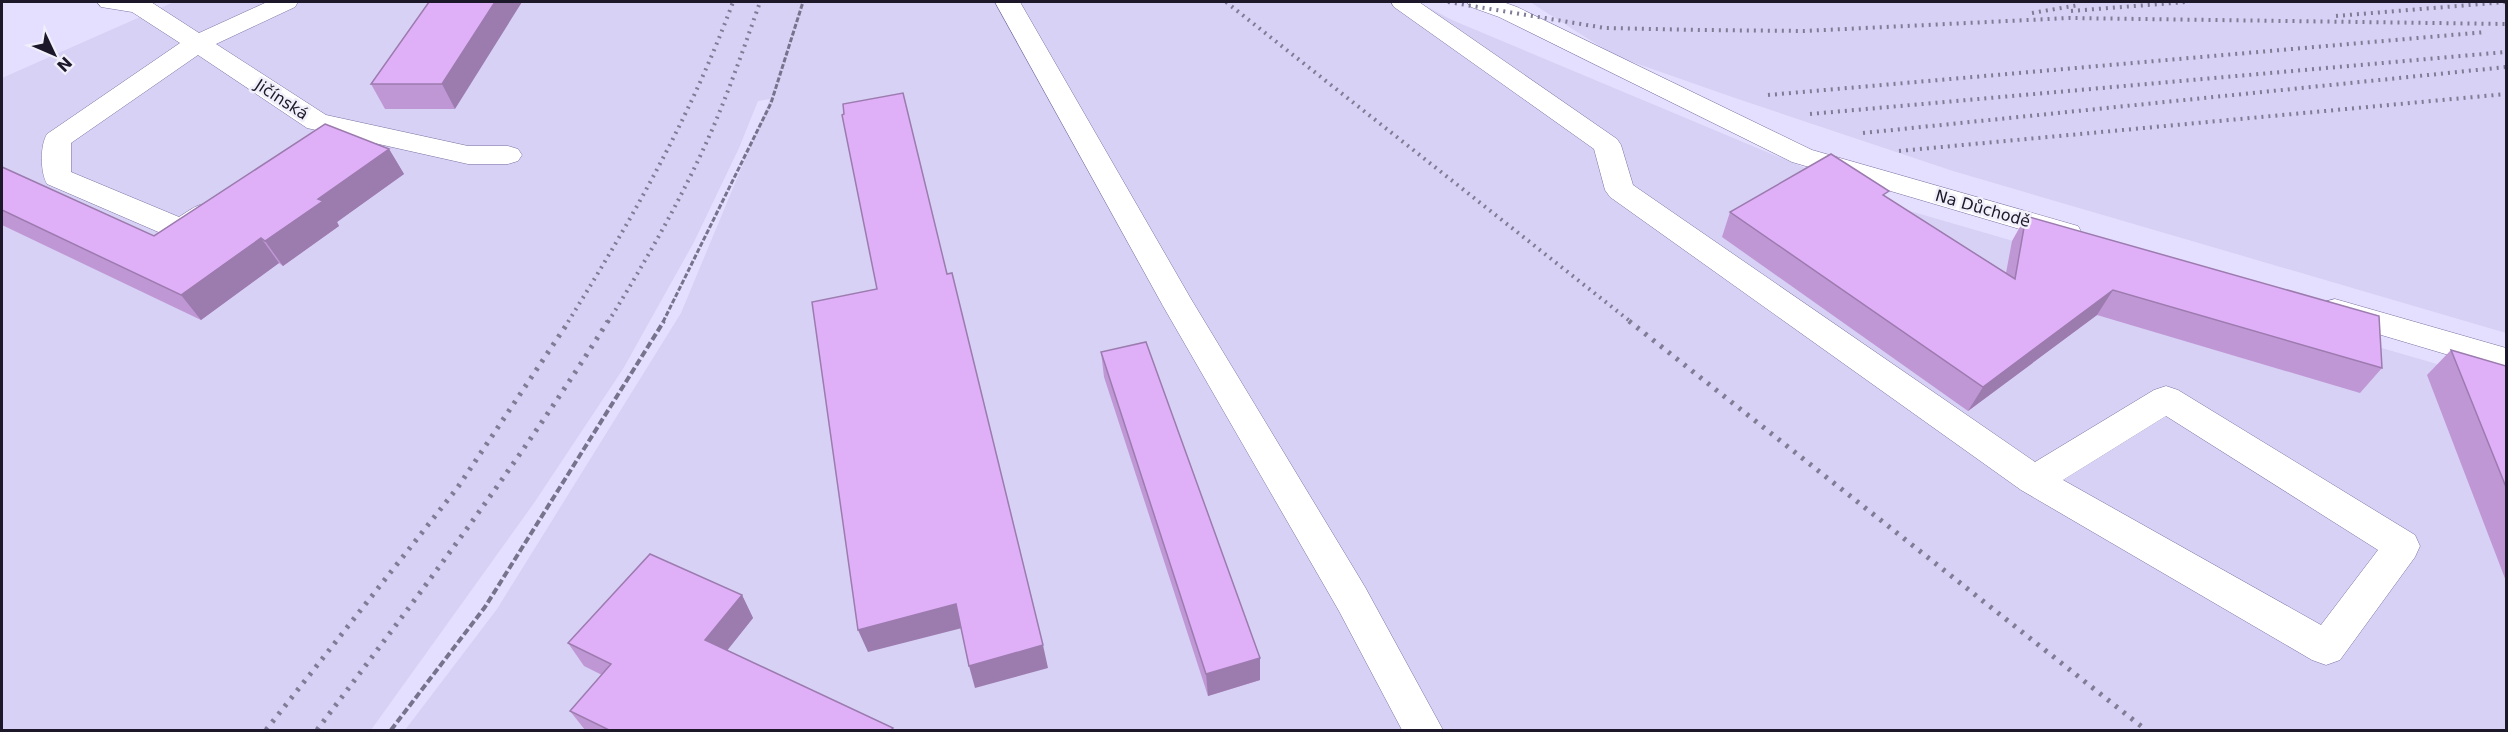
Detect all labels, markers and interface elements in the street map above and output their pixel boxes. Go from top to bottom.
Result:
north arrow [24,24,84,84]
text: N [53,53,76,75]
street label: Jičínská [251,75,312,124]
street label: Na Důchodě [1933,186,2033,231]

